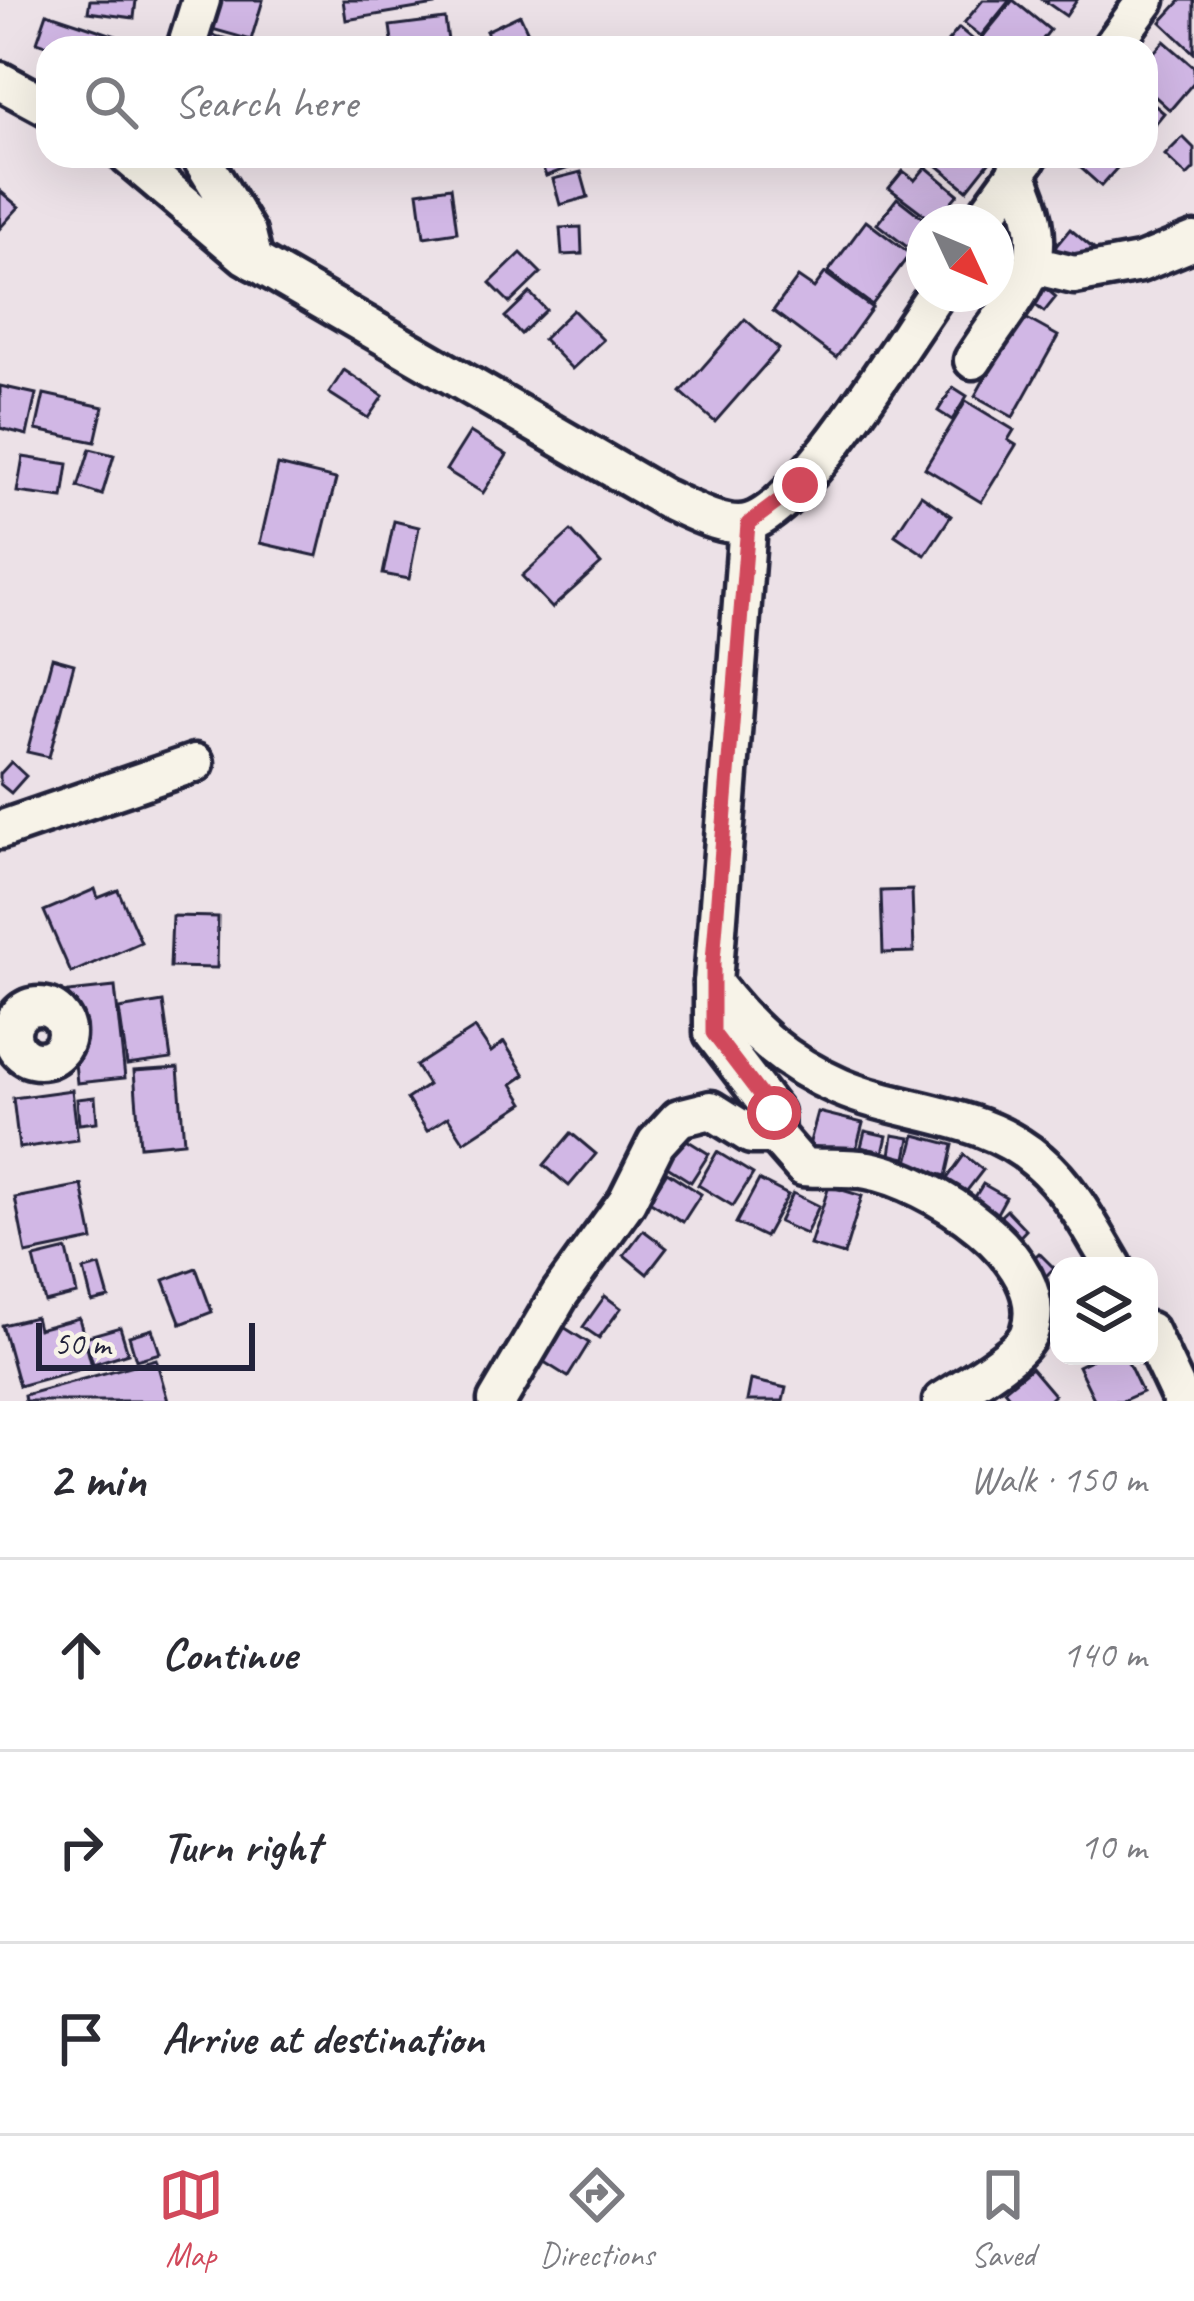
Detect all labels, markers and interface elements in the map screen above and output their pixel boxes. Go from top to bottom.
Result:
search box [36,36,1158,168]
icon: search [78,69,144,135]
text: Search here [174,74,357,131]
north arrow [906,204,1014,312]
route end [773,458,827,512]
route start [747,1086,801,1140]
map controls [1050,1257,1158,1365]
button: layers [1050,1257,1158,1365]
scale bar [36,1317,255,1370]
text: 50 m [54,1323,110,1365]
text: 2 min [48,1447,146,1511]
text: Walk · 150 m [970,1455,1146,1504]
icon: ahead [48,1622,114,1688]
text: Continue [162,1626,296,1683]
text: 140 m [1062,1630,1146,1679]
icon: right [48,1814,114,1880]
text: Turn right [162,1818,320,1875]
text: 10 m [1080,1822,1146,1871]
icon: arrive [48,2006,114,2072]
text: Arrive at destination [162,2010,484,2067]
tab: Map [158,2162,224,2276]
tab: Directions [540,2162,654,2276]
tab: Saved [970,2162,1036,2276]

